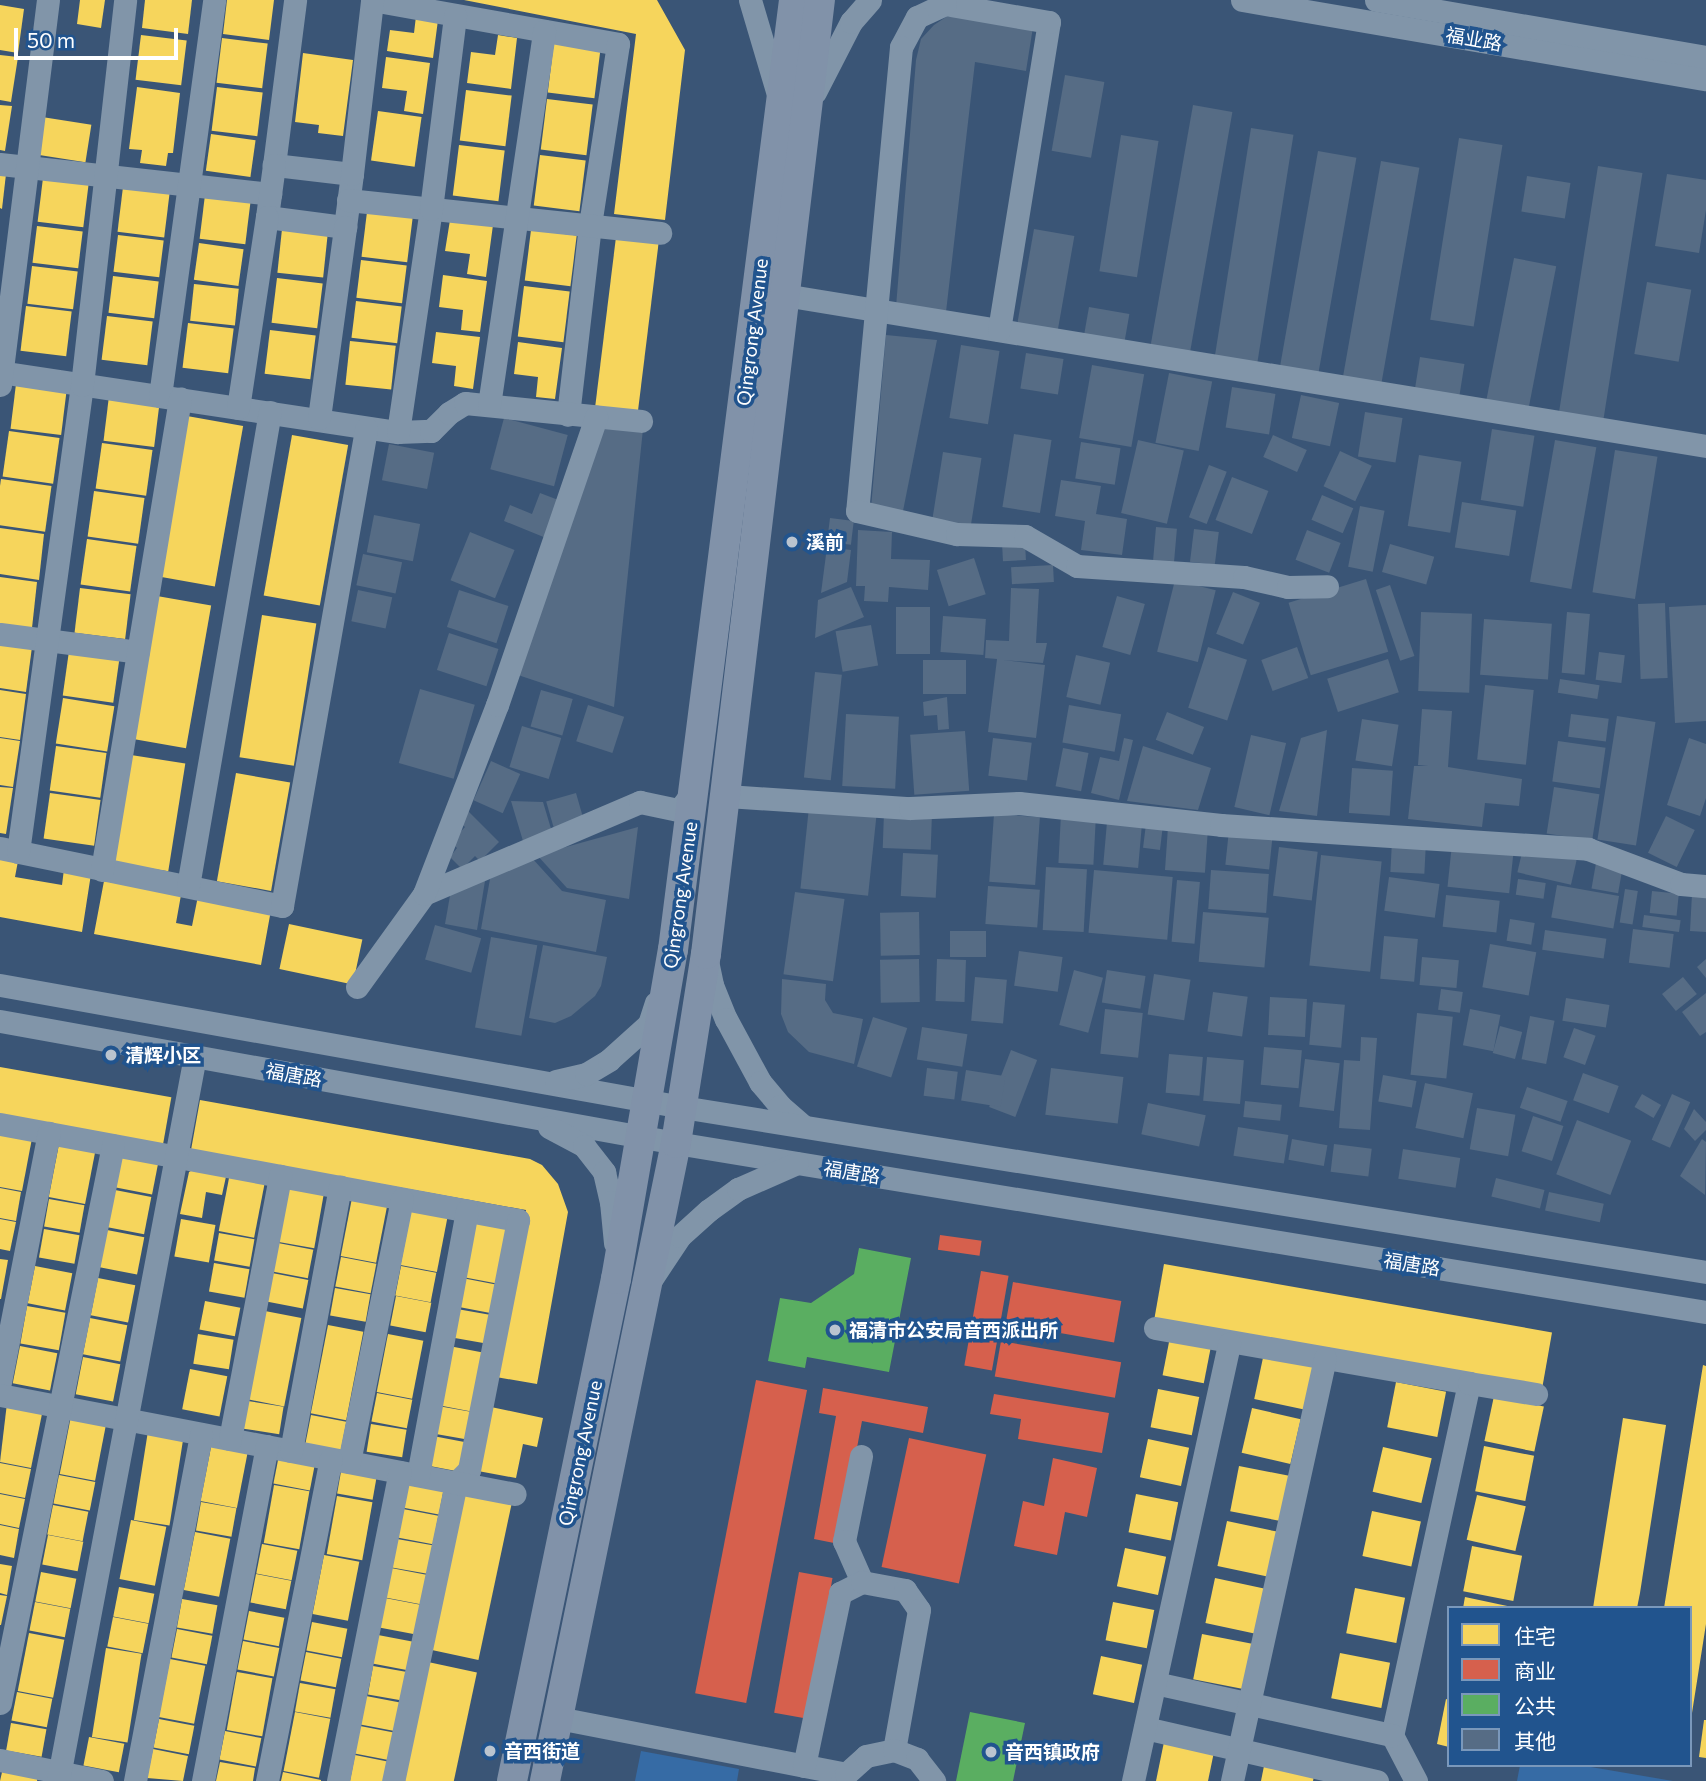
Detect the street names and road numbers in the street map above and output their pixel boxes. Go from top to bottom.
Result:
street label: 福业路 [1444,23,1504,55]
street label: Qingrong Avenue [732,257,772,407]
street label: Qingrong Avenue [658,820,702,970]
street label: 福唐路 [264,1059,324,1091]
street label: 福唐路 [822,1156,882,1188]
street label: 福唐路 [1382,1248,1442,1280]
street label: Qingrong Avenue [553,1378,607,1528]

